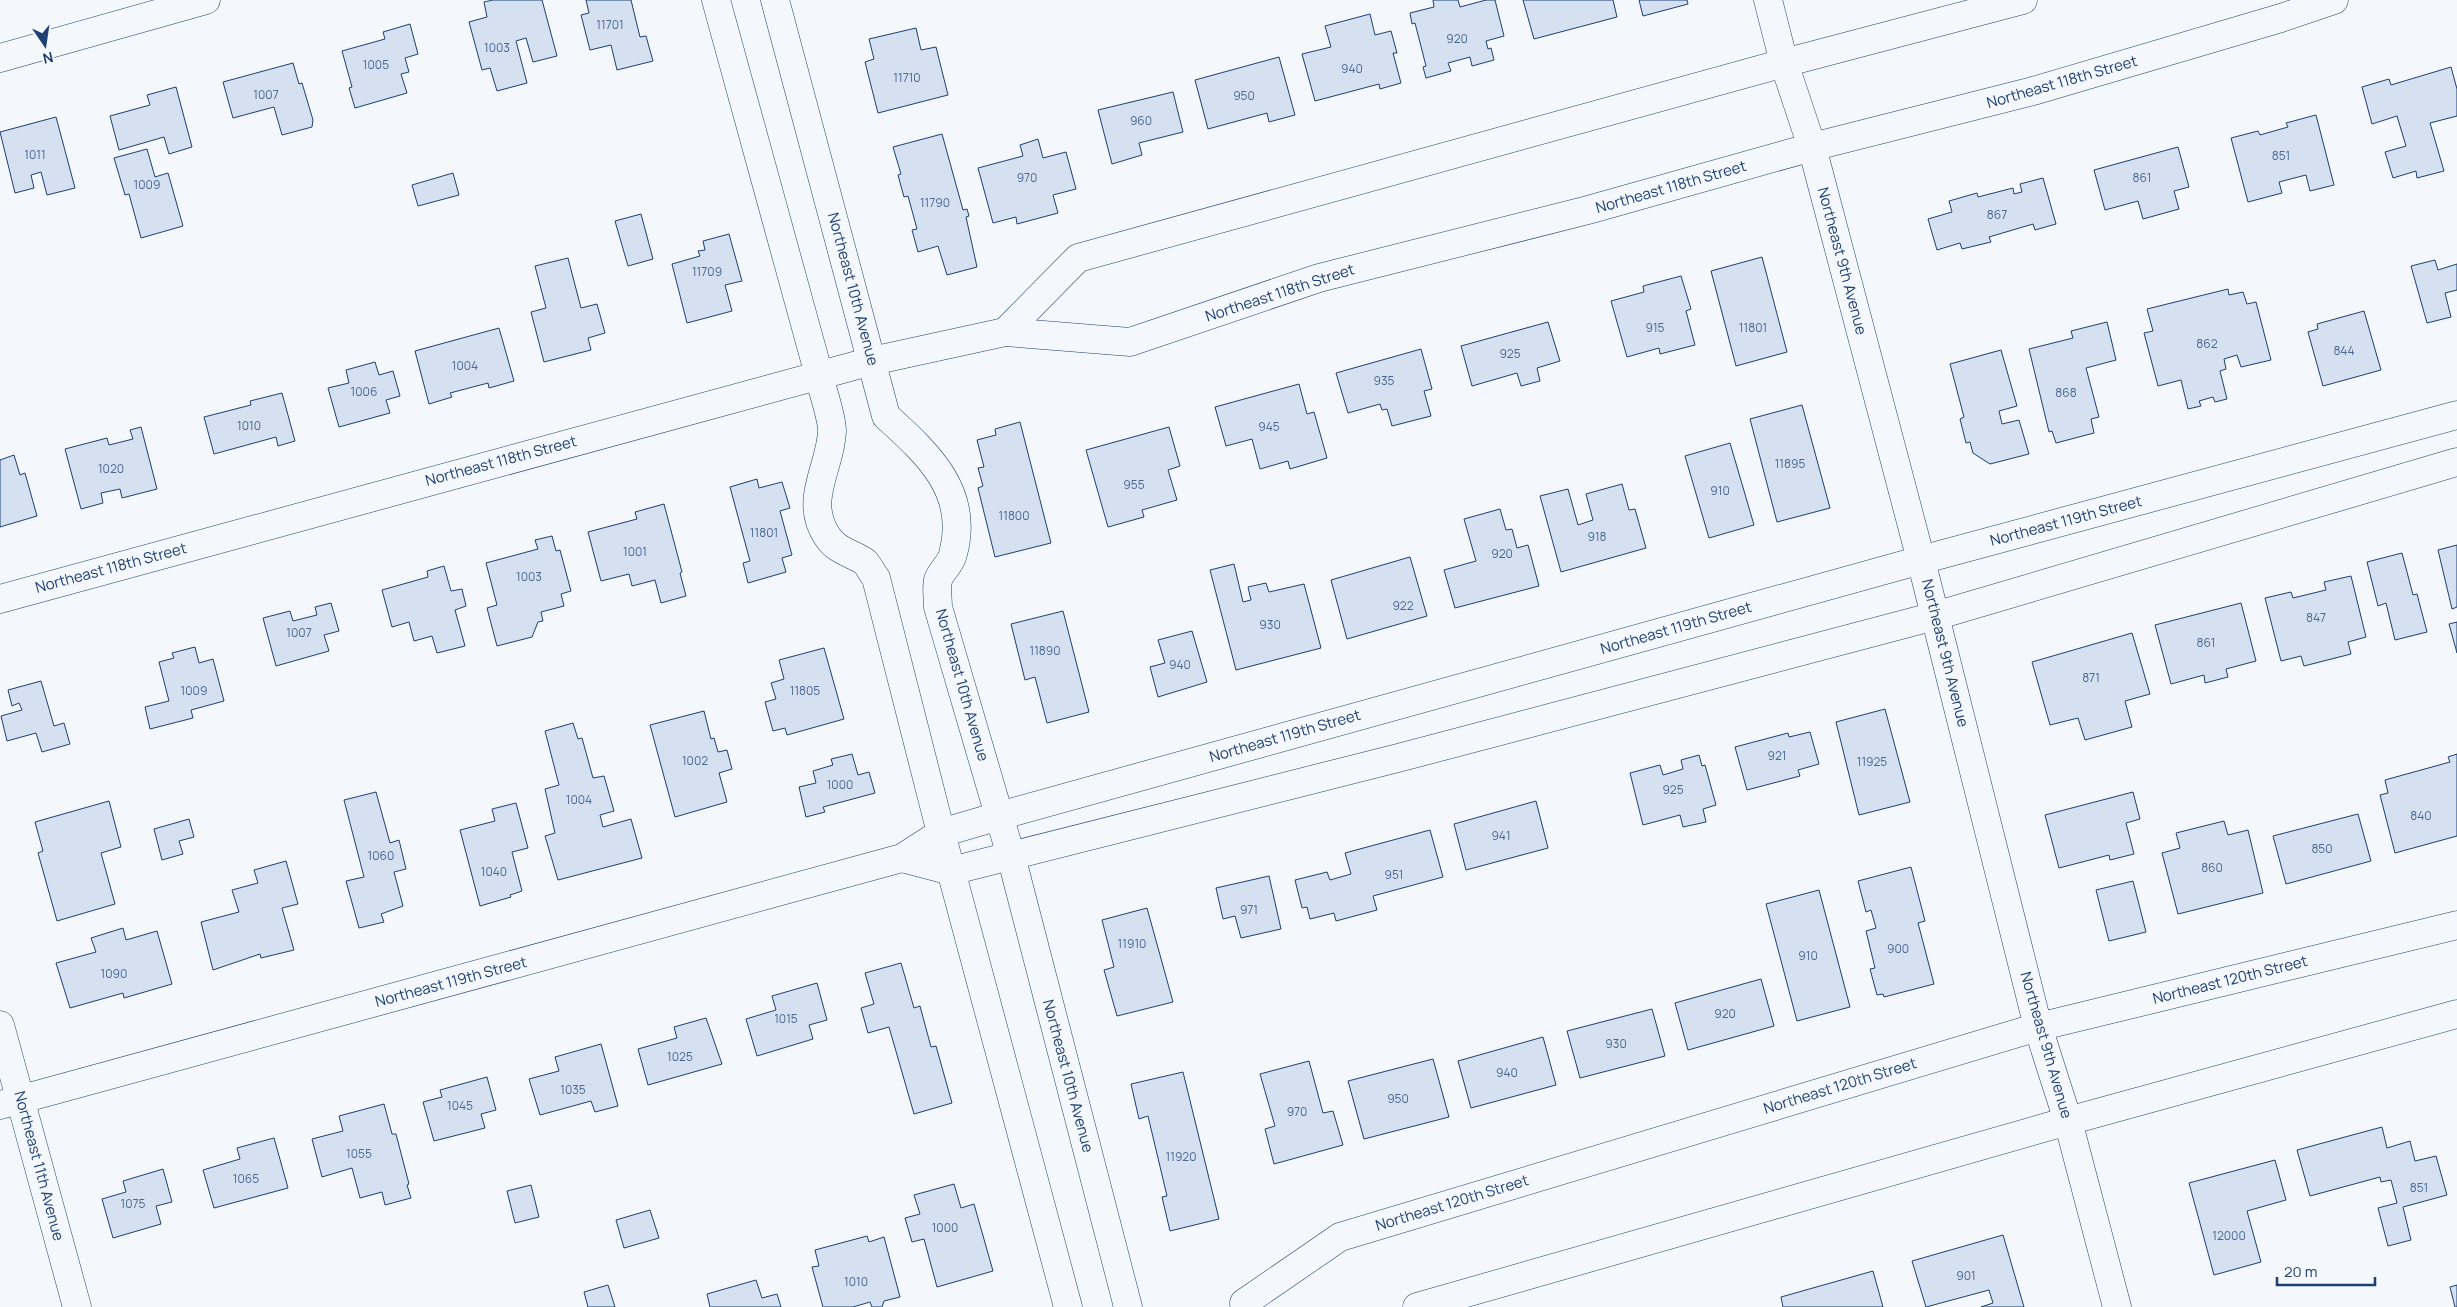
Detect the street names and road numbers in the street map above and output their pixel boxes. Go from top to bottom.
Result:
street label: Northeast 118th Street [1984,50,2140,113]
street label: Northeast 118th Street [1593,155,1749,218]
street label: Northeast 9th Avenue [1813,185,1872,337]
street label: Northeast 10th Avenue [823,210,884,368]
street label: Northeast 118th Street [1203,258,1357,327]
street label: Northeast 118th Street [423,430,579,491]
street label: Northeast 119th Street [1988,490,2144,551]
street label: Northeast 118th Street [33,537,189,598]
street label: Northeast 9th Avenue [1917,577,1974,729]
street label: Northeast 119th Street [1598,596,1754,659]
street label: Northeast 10th Avenue [931,606,994,764]
street label: Northeast 119th Street [1207,704,1363,767]
street label: Northeast 120th Street [2150,950,2309,1009]
street label: Northeast 119th Street [373,951,529,1012]
street label: Northeast 9th Avenue [2015,969,2078,1121]
street label: Northeast 10th Avenue [1038,997,1099,1155]
street label: Northeast 120th Street [1761,1052,1919,1119]
street label: Northeast 11th Avenue [9,1089,70,1243]
street label: Northeast 120th Street [1373,1169,1531,1236]

